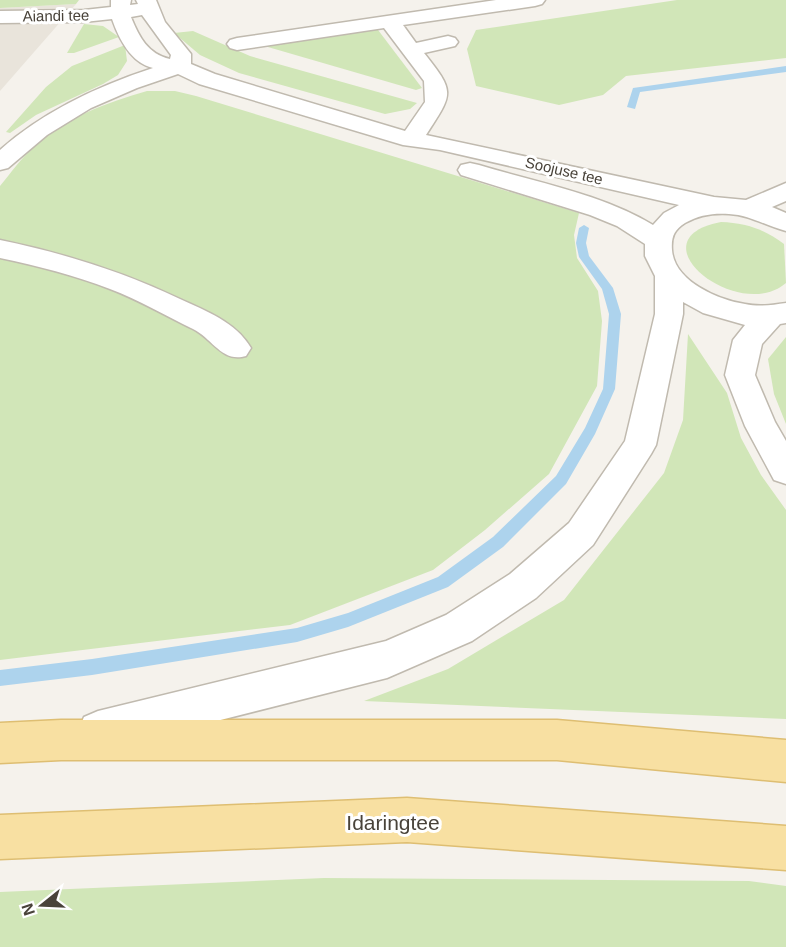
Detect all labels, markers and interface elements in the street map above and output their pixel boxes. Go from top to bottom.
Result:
street label: Aiandi tee [22,6,89,25]
street label: Soojuse tee [524,153,605,188]
street label: Idaringtee [346,811,440,834]
north arrow [12,875,72,935]
text: N [18,901,38,918]

